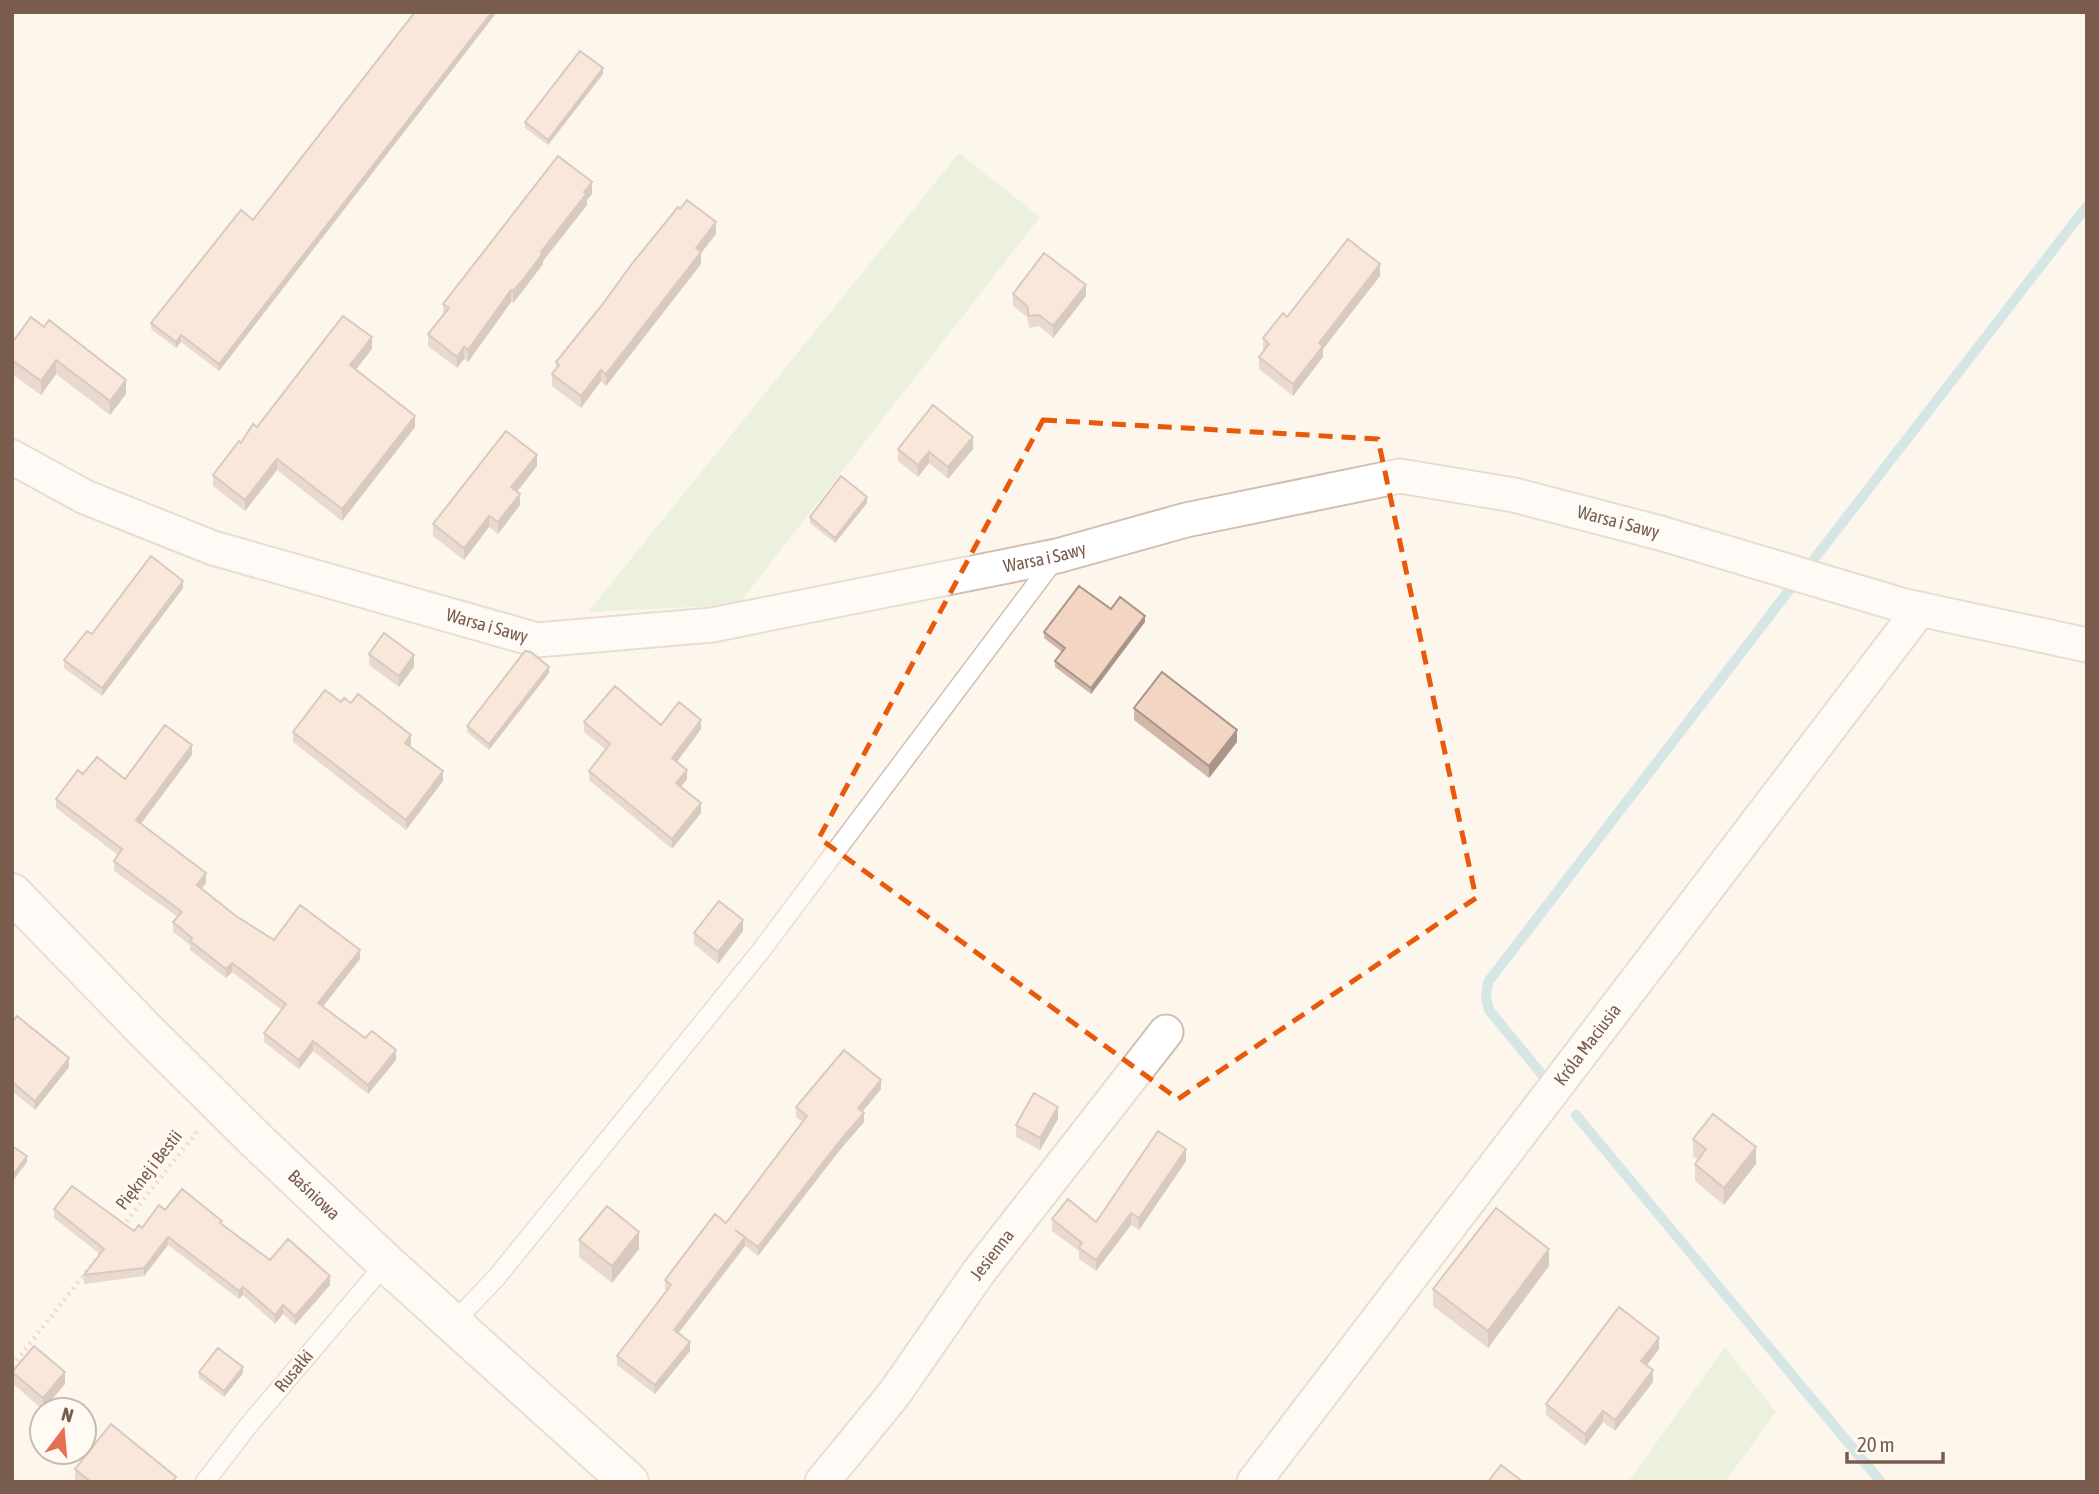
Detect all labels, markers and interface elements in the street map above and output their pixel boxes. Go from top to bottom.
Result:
street label: Warsa i Sawy [1575,501,1662,542]
street label: Warsa i Sawy [1002,537,1088,576]
street label: Warsa i Sawy [444,604,531,647]
street label: Króla Maciusia [1549,999,1625,1089]
street label: Pięknej i Bestii [111,1126,186,1214]
street label: Baśniowa [284,1165,345,1224]
street label: Jesienna [965,1225,1018,1284]
street label: Rusałki [270,1345,317,1396]
north arrow [28,1396,98,1466]
text: N [59,1403,76,1427]
scale bar [1847,1420,1943,1464]
text: 20 m [1857,1432,1895,1456]

